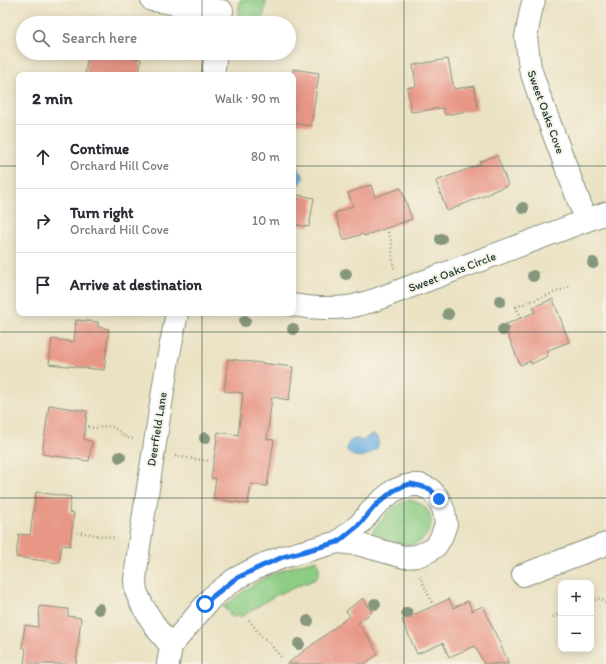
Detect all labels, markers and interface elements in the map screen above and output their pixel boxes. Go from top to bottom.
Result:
search box [16,16,296,60]
icon: search [30,27,52,49]
text: Search here [62,29,137,47]
street label: Sweet Oaks Cove [524,68,568,156]
text: 2 min [32,88,72,108]
text: Walk · 90 m [215,91,280,106]
text: Continue [70,140,129,158]
icon: ahead [32,146,54,168]
text: 80 m [251,149,280,164]
text: Orchard Hill Cove [70,158,169,173]
text: Turn right [70,204,134,222]
icon: right [32,210,54,232]
text: 10 m [252,213,280,228]
text: Orchard Hill Cove [70,222,169,237]
street label: Sweet Oaks Circle [406,249,498,295]
icon: arrive [32,274,54,296]
text: Arrive at destination [70,276,202,294]
street label: Deerfield Lane [144,391,170,467]
route end [430,490,448,508]
map controls [558,580,594,652]
button: + [558,580,594,616]
route start [196,595,214,613]
button: − [558,616,594,652]

